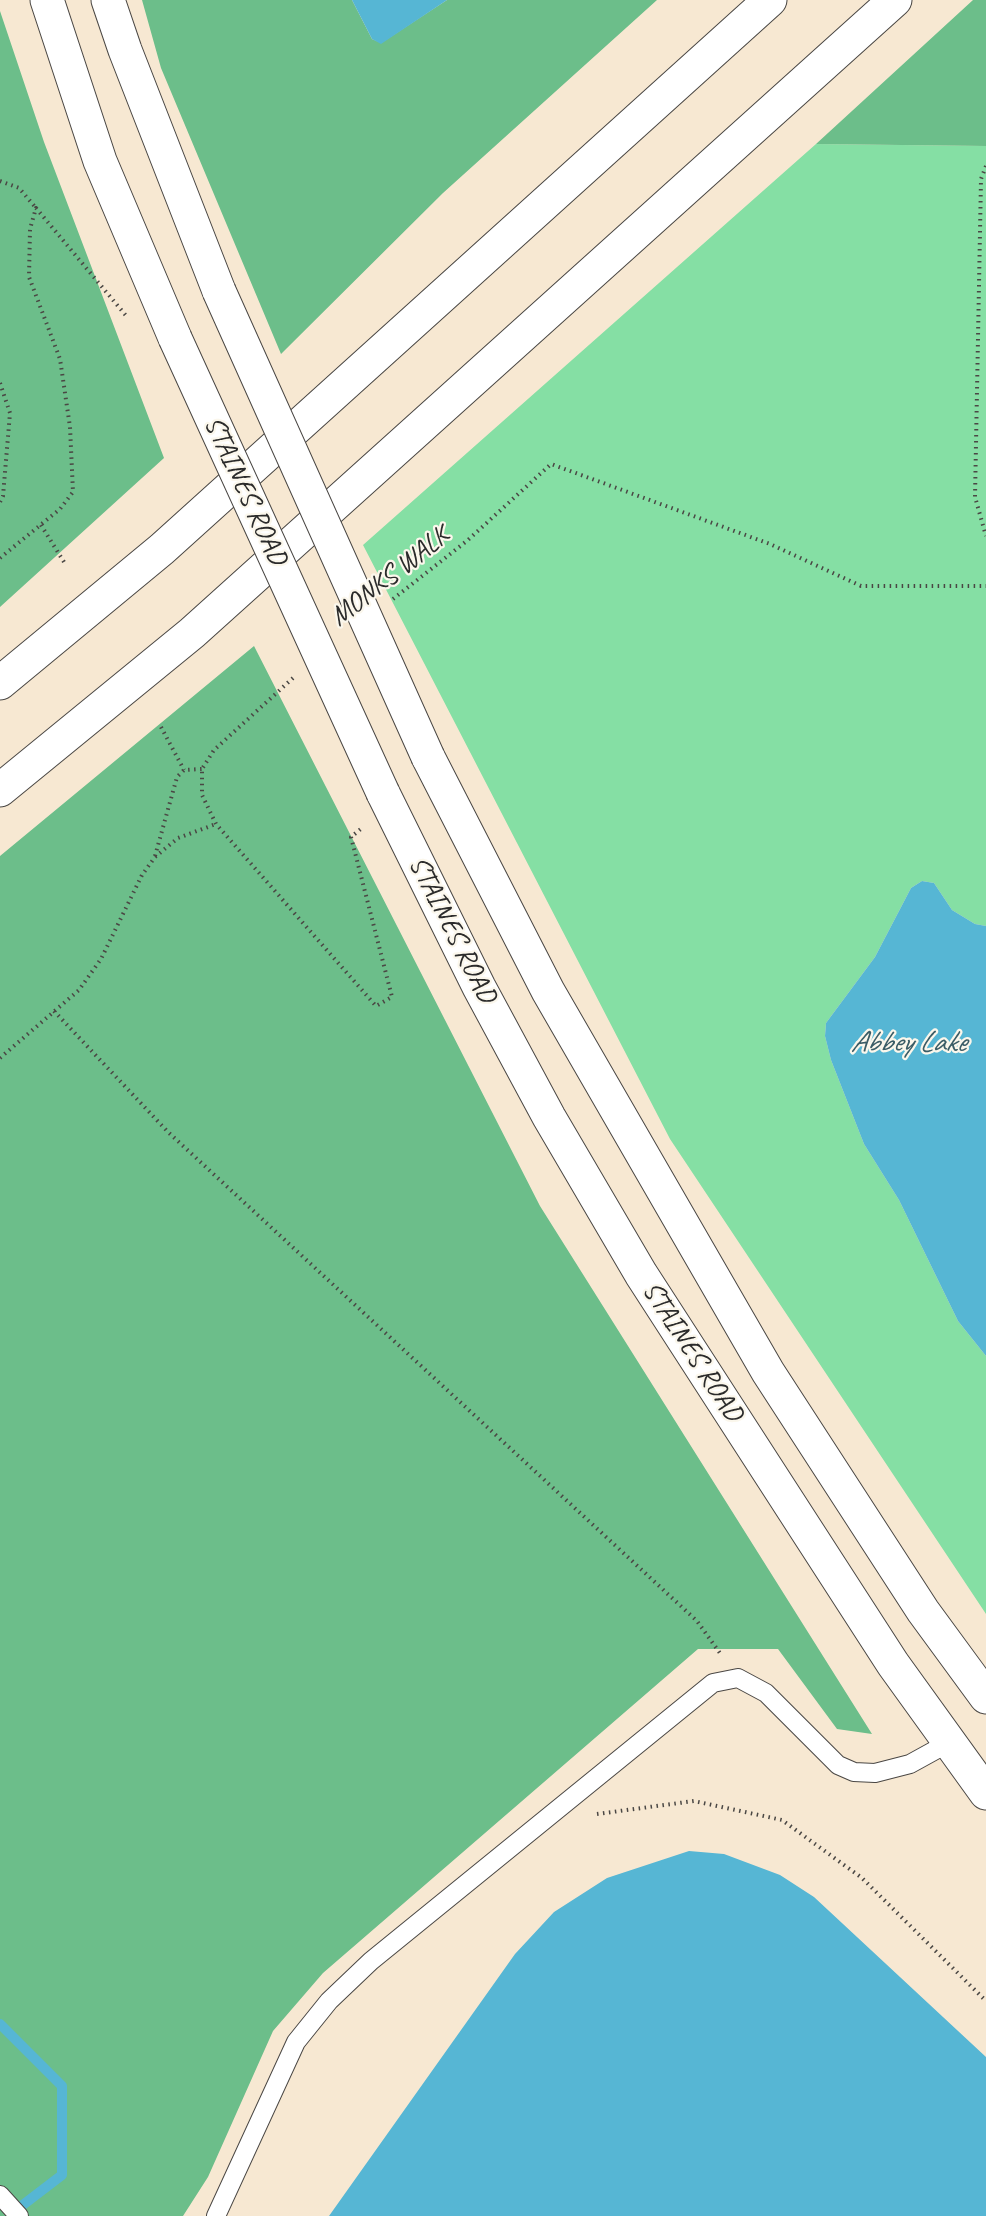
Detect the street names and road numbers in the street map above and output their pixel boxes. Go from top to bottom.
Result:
street label: STAINES ROAD [196,411,294,571]
street label: MONKS WALK [324,520,456,634]
street label: STAINES ROAD [401,851,503,1009]
street label: STAINES ROAD [634,1276,750,1428]

